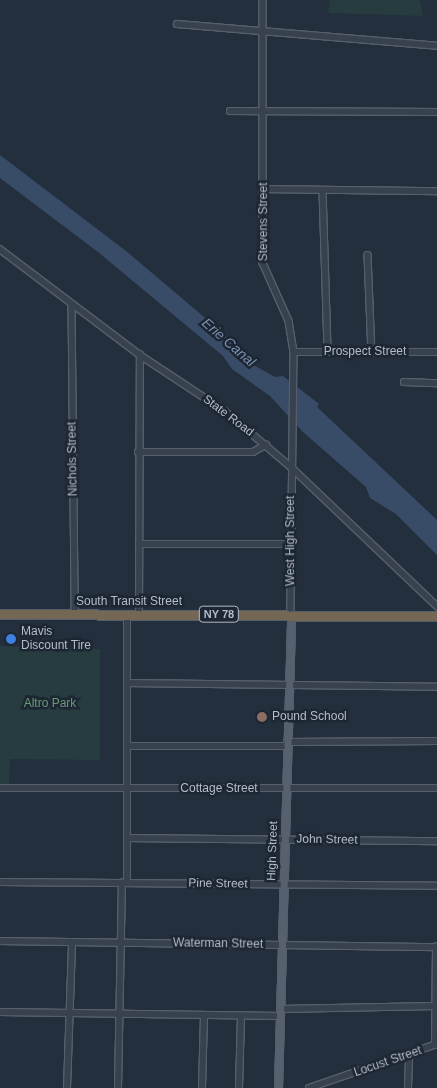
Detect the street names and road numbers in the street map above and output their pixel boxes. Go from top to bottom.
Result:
street label: Stevens Street [257,183,271,261]
street label: Prospect Street [324,345,406,359]
street label: State Road [200,392,256,440]
street label: Nichols Street [65,422,81,496]
street label: West High Street [284,496,298,586]
street label: South Transit Street [76,595,182,609]
road number: NY 78 [198,606,240,622]
street label: Cottage Street [180,782,258,796]
street label: High Street [265,821,281,881]
street label: John Street [296,832,358,848]
street label: Pine Street [188,876,248,892]
street label: Waterman Street [173,936,263,952]
street label: Locust Street [352,1044,424,1080]

